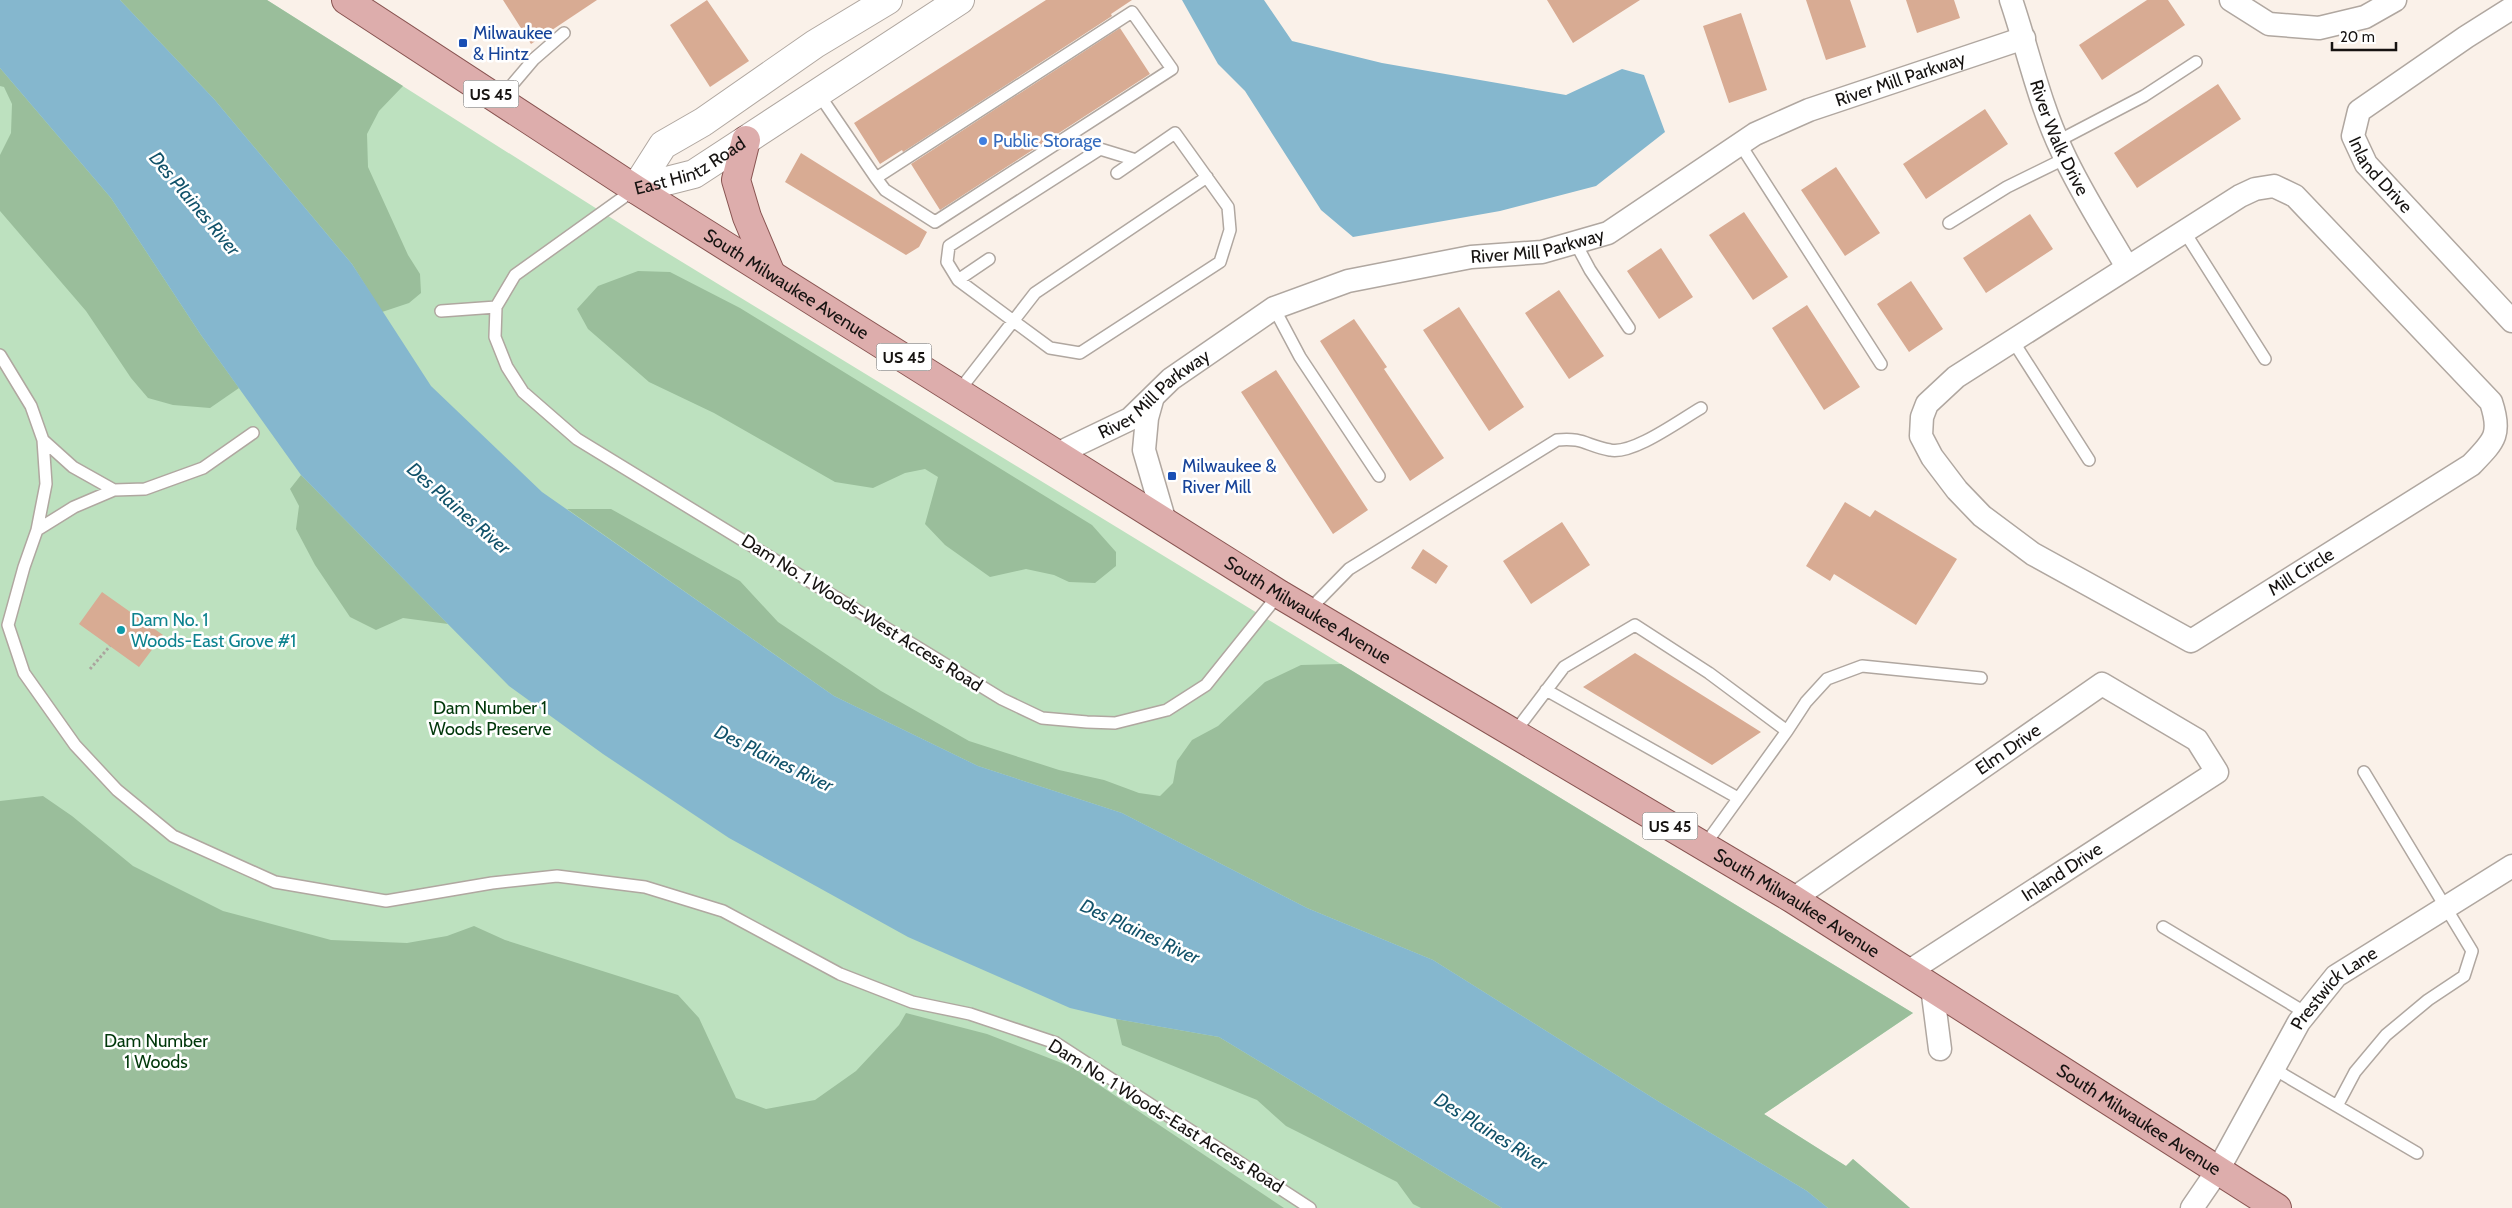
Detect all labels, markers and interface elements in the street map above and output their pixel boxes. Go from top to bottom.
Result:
scale bar [2332,20,2396,52]
place label: Milwaukee & Hintz [473,22,553,65]
text: 20 m [2340,28,2375,46]
marker: Milwaukee & Hintz [457,37,469,49]
street label: River Mill Parkway [1832,47,1968,111]
street label: River Walk Drive [2025,77,2094,199]
road number: US 45 [464,80,518,108]
place label: Public Storage [993,130,1101,152]
street label: East Hintz Road [632,132,750,200]
street label: Inland Drive [2344,133,2417,218]
marker: Public Storage [977,135,989,147]
water label: Des Plaines River [144,147,246,261]
street label: South Milwaukee Avenue [700,224,873,344]
street label: River Mill Parkway [1470,224,1607,268]
road number: US 45 [876,344,932,371]
street label: River Mill Parkway [1095,345,1214,444]
place label: Milwaukee & River Mill [1182,455,1277,498]
water label: Des Plaines River [402,457,516,560]
marker: Milwaukee & River Mill [1166,470,1178,482]
street label: Dam No. 1 Woods-West Access Road [738,530,986,696]
street label: Mill Circle [2264,543,2338,601]
street label: South Milwaukee Avenue [1220,551,1395,669]
place label: Dam No. 1 Woods-East Grove #1 [131,609,296,652]
marker: Dam No. 1 Woods-East Grove #1 [115,624,127,636]
park label: Dam Number 1 Woods Preserve [429,697,551,740]
street label: Elm Drive [1971,719,2045,780]
water label: Des Plaines River [711,720,838,798]
road number: US 45 [1642,812,1698,839]
street label: Inland Drive [2017,838,2107,906]
street label: South Milwaukee Avenue [1710,844,1884,962]
water label: Des Plaines River [1077,894,1204,970]
street label: Prestwick Lane [2286,942,2381,1033]
park label: Dam Number 1 Woods [104,1030,208,1073]
street label: Dam No. 1 Woods-East Access Road [1044,1034,1288,1198]
street label: South Milwaukee Avenue [2053,1059,2225,1180]
water label: Des Plaines River [1430,1088,1552,1176]

